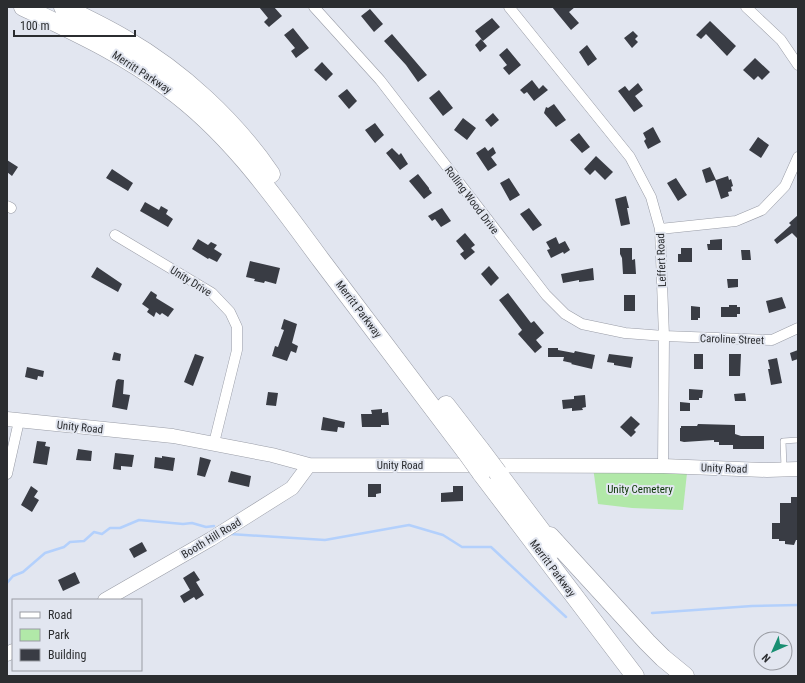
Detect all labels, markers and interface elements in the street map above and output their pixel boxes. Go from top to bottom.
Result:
scale bar [14,12,135,38]
text: 100 m [20,19,50,33]
street label: Merritt Parkway [110,48,174,97]
street label: Rolling Wood Drive [442,164,501,237]
street label: Leffert Road [654,233,669,287]
street label: Unity Drive [168,264,214,299]
street label: Merritt Parkway [333,278,385,341]
street label: Caroline Street [700,332,764,347]
street label: Unity Road [56,419,104,436]
street label: Unity Road [377,459,423,472]
street label: Unity Road [701,461,747,476]
park label: Unity Cemetery [607,483,673,496]
street label: Booth Hill Road [179,516,243,561]
street label: Merritt Parkway [527,537,579,600]
legend [12,599,142,671]
text: Road [48,608,72,622]
text: Park [48,628,70,642]
north arrow [753,631,793,671]
text: Building [48,648,86,662]
text: N [759,651,773,665]

